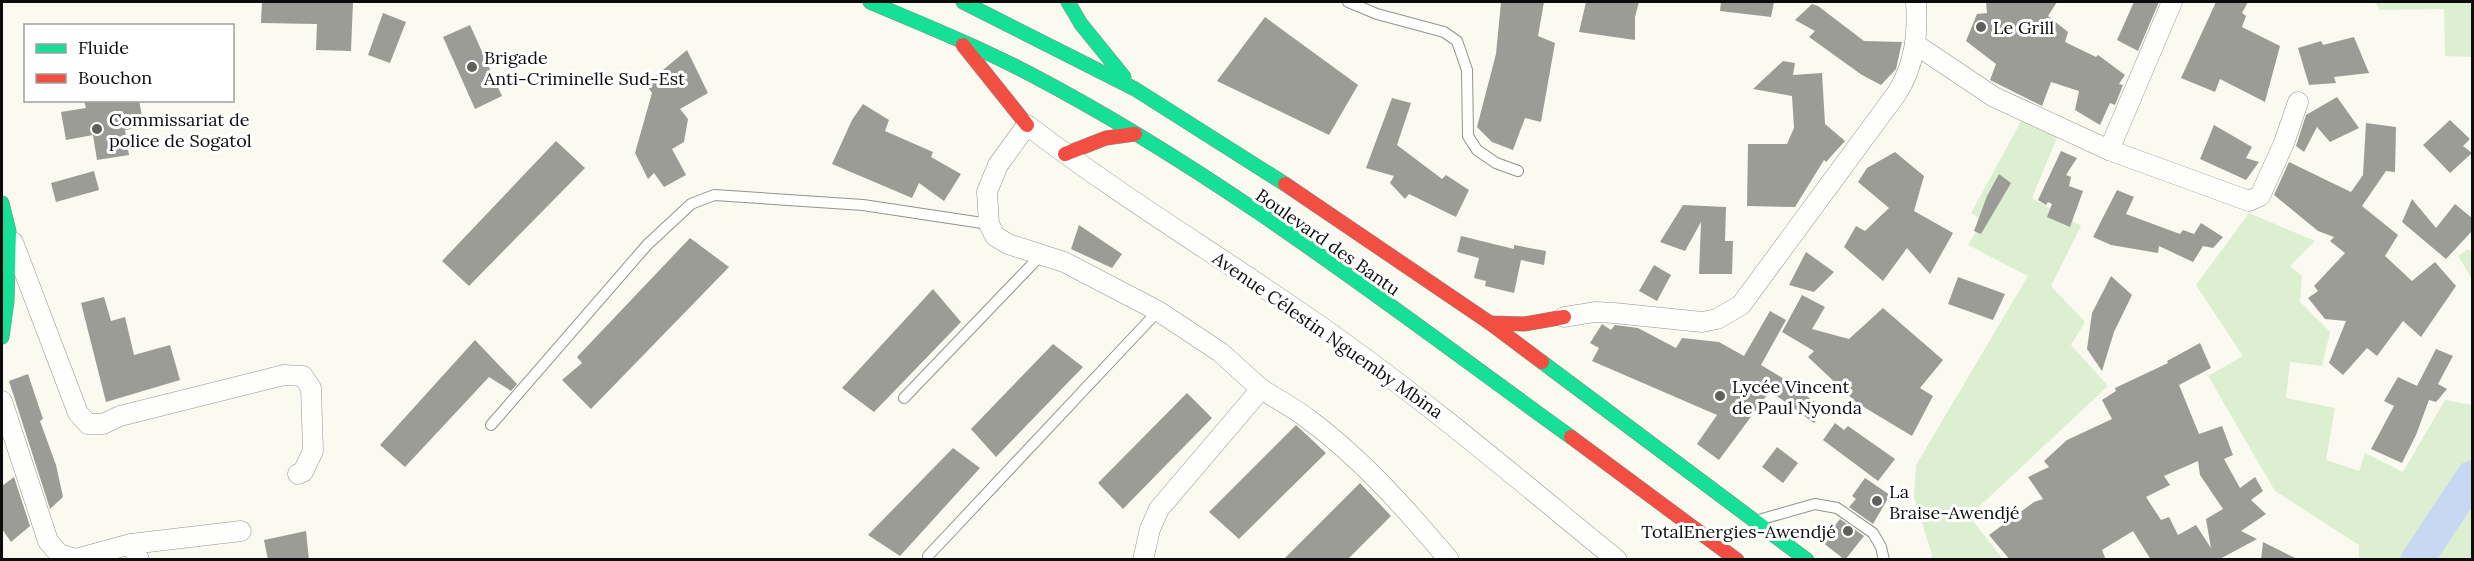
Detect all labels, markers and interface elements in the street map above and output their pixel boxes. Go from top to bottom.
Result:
place label: Le Grill [1993,16,2054,39]
marker: Le Grill [1974,20,1988,34]
legend [24,24,234,102]
text: Fluide [78,36,129,59]
place label: Brigade Anti-Criminelle Sud-Est [483,46,685,90]
marker: Brigade Anti-Criminelle Sud-Est [465,60,479,74]
text: Bouchon [78,66,152,89]
place label: Commissariat de police de Sogatol [109,108,252,152]
marker: Commissariat de police de Sogatol [90,122,104,136]
street label: Boulevard des Bantu [1251,184,1405,301]
street label: Avenue Célestin Nguemby Mbina [1208,246,1448,424]
place label: Lycée Vincent de Paul Nyonda [1732,375,1862,419]
marker: Lycée Vincent de Paul Nyonda [1713,389,1727,403]
place label: La Braise-Awendjé [1889,480,2020,524]
marker: La Braise-Awendjé [1870,494,1884,508]
place label: TotalEnergies-Awendjé [1641,520,1836,543]
marker: TotalEnergies-Awendjé [1841,524,1855,538]

